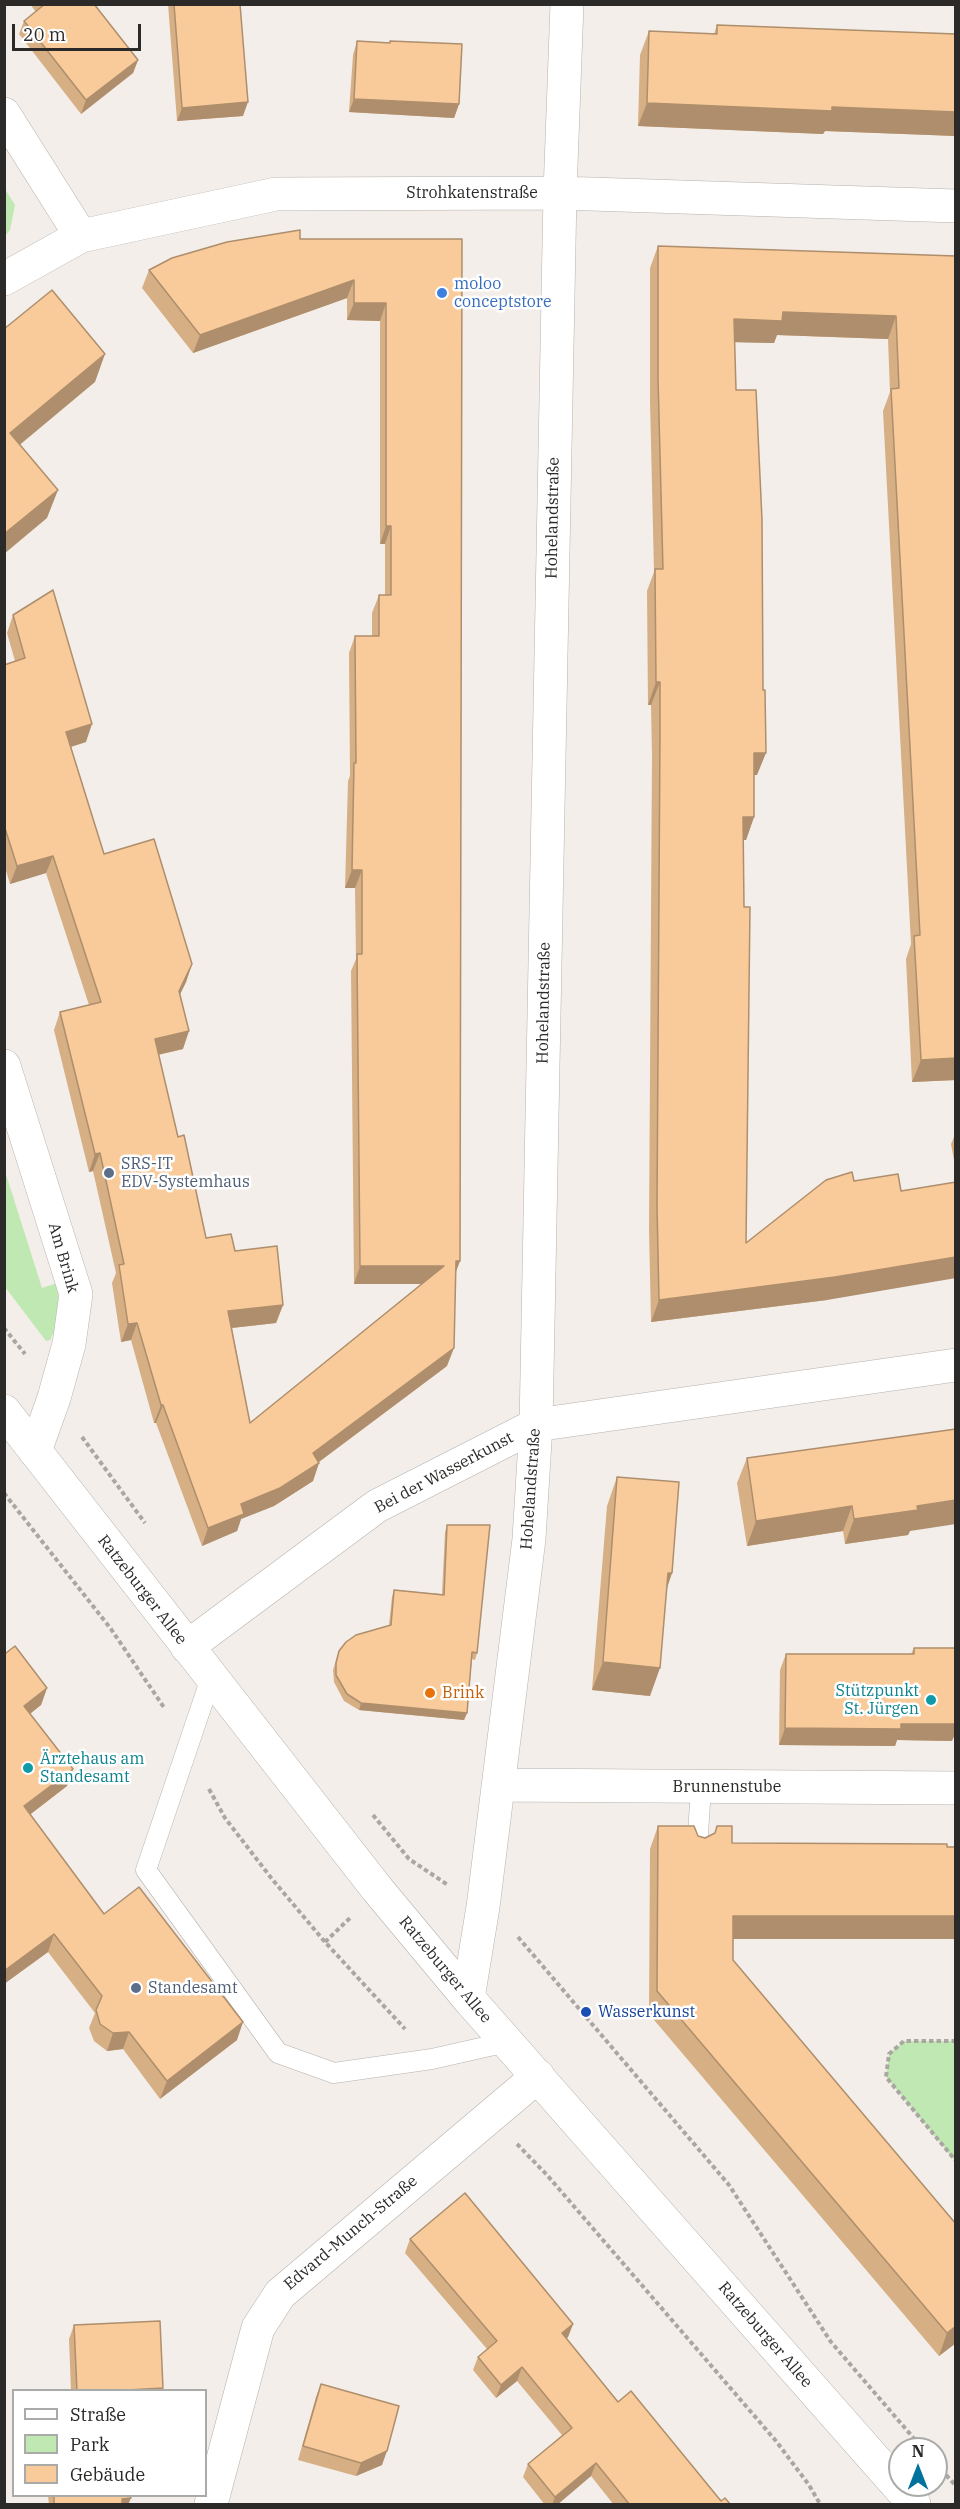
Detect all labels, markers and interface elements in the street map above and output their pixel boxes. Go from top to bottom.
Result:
scale bar [15,12,144,50]
text: 20 m [23,23,66,46]
street label: Strohkatenstraße [406,183,538,203]
place label: moloo conceptstore [454,274,552,312]
marker: moloo conceptstore [435,286,449,300]
street label: Hohelandstraße [542,457,564,579]
street label: Hohelandstraße [533,942,555,1064]
place label: SRS-IT EDV-Systemhaus [121,1154,250,1192]
marker: SRS-IT EDV-Systemhaus [102,1166,116,1180]
street label: Am Brink [44,1221,82,1295]
street label: Bei der Wasserkunst [371,1428,517,1518]
street label: Hohelandstraße [517,1428,545,1550]
street label: Ratzeburger Allee [93,1531,191,1649]
place label: Stützpunkt St. Jürgen [835,1681,919,1719]
place label: Brink [442,1683,484,1703]
marker: Brink [423,1686,437,1700]
marker: Stützpunkt St. Jürgen [924,1693,938,1707]
place label: Ärztehaus am Standesamt [40,1749,144,1787]
marker: Ärztehaus am Standesamt [21,1761,35,1775]
street label: Brunnenstube [673,1777,781,1797]
street label: Ratzeburger Allee [395,1913,495,2027]
place label: Standesamt [148,1978,238,1998]
marker: Standesamt [129,1981,143,1995]
place label: Wasserkunst [598,2002,695,2022]
marker: Wasserkunst [579,2005,593,2019]
street label: Edvard-Munch-Straße [280,2172,422,2294]
street label: Ratzeburger Allee [714,2278,816,2392]
legend [12,2389,207,2497]
text: Straße [70,2403,126,2426]
text: Park [70,2433,109,2456]
north arrow [888,2437,948,2497]
text: N [912,2441,924,2461]
text: Gebäude [70,2463,145,2486]

